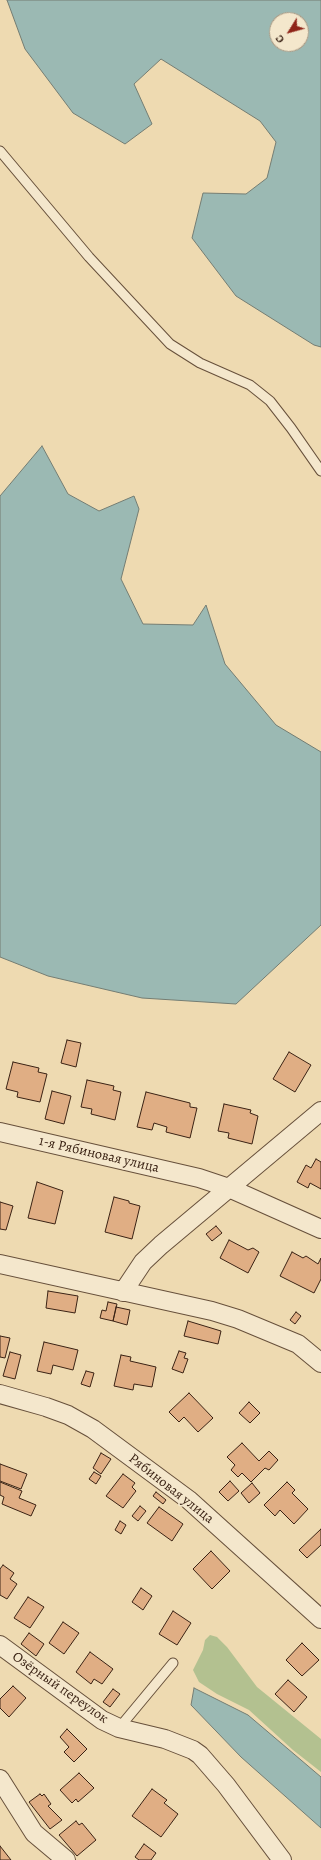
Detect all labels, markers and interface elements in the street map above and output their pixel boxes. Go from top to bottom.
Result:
north arrow [269,12,309,52]
text: С [272,32,288,46]
street label: 1-я Рябиновая улица [37,1133,161,1177]
street label: Рябиновая улица [125,1450,217,1528]
street label: Озёрный переулок [9,1649,111,1727]

